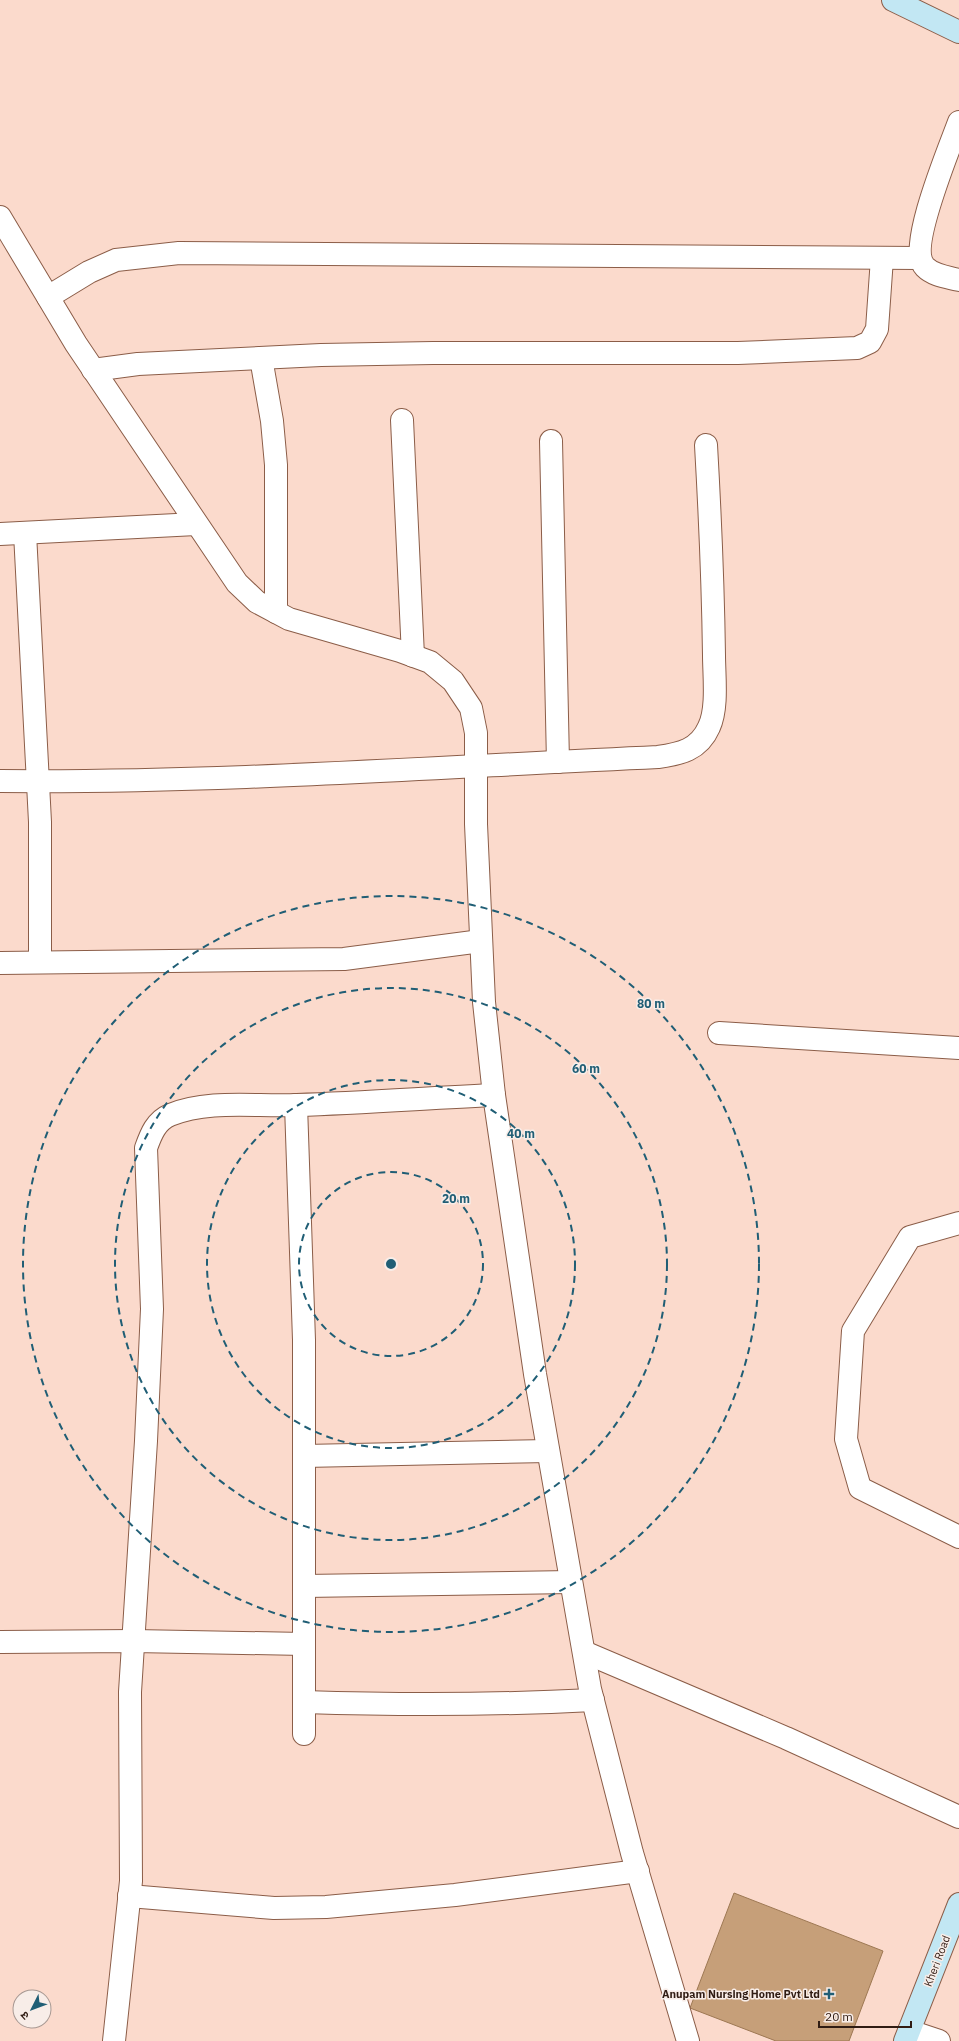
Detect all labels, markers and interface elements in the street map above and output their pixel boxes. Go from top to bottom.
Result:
text: 80 m [637,996,665,1011]
text: 60 m [572,1061,600,1076]
text: 40 m [507,1126,535,1141]
text: 20 m [442,1191,470,1206]
centre of rings [384,1257,398,1271]
street label: Kheri Road [921,1933,953,1989]
place label: Anupam Nursing Home Pvt Ltd [662,1987,820,2001]
marker: Anupam Nursing Home Pvt Ltd [823,1988,835,2000]
north arrow [12,1989,52,2029]
scale bar [819,2003,911,2029]
text: उ [17,2008,32,2023]
text: 20 m [825,2009,853,2024]

